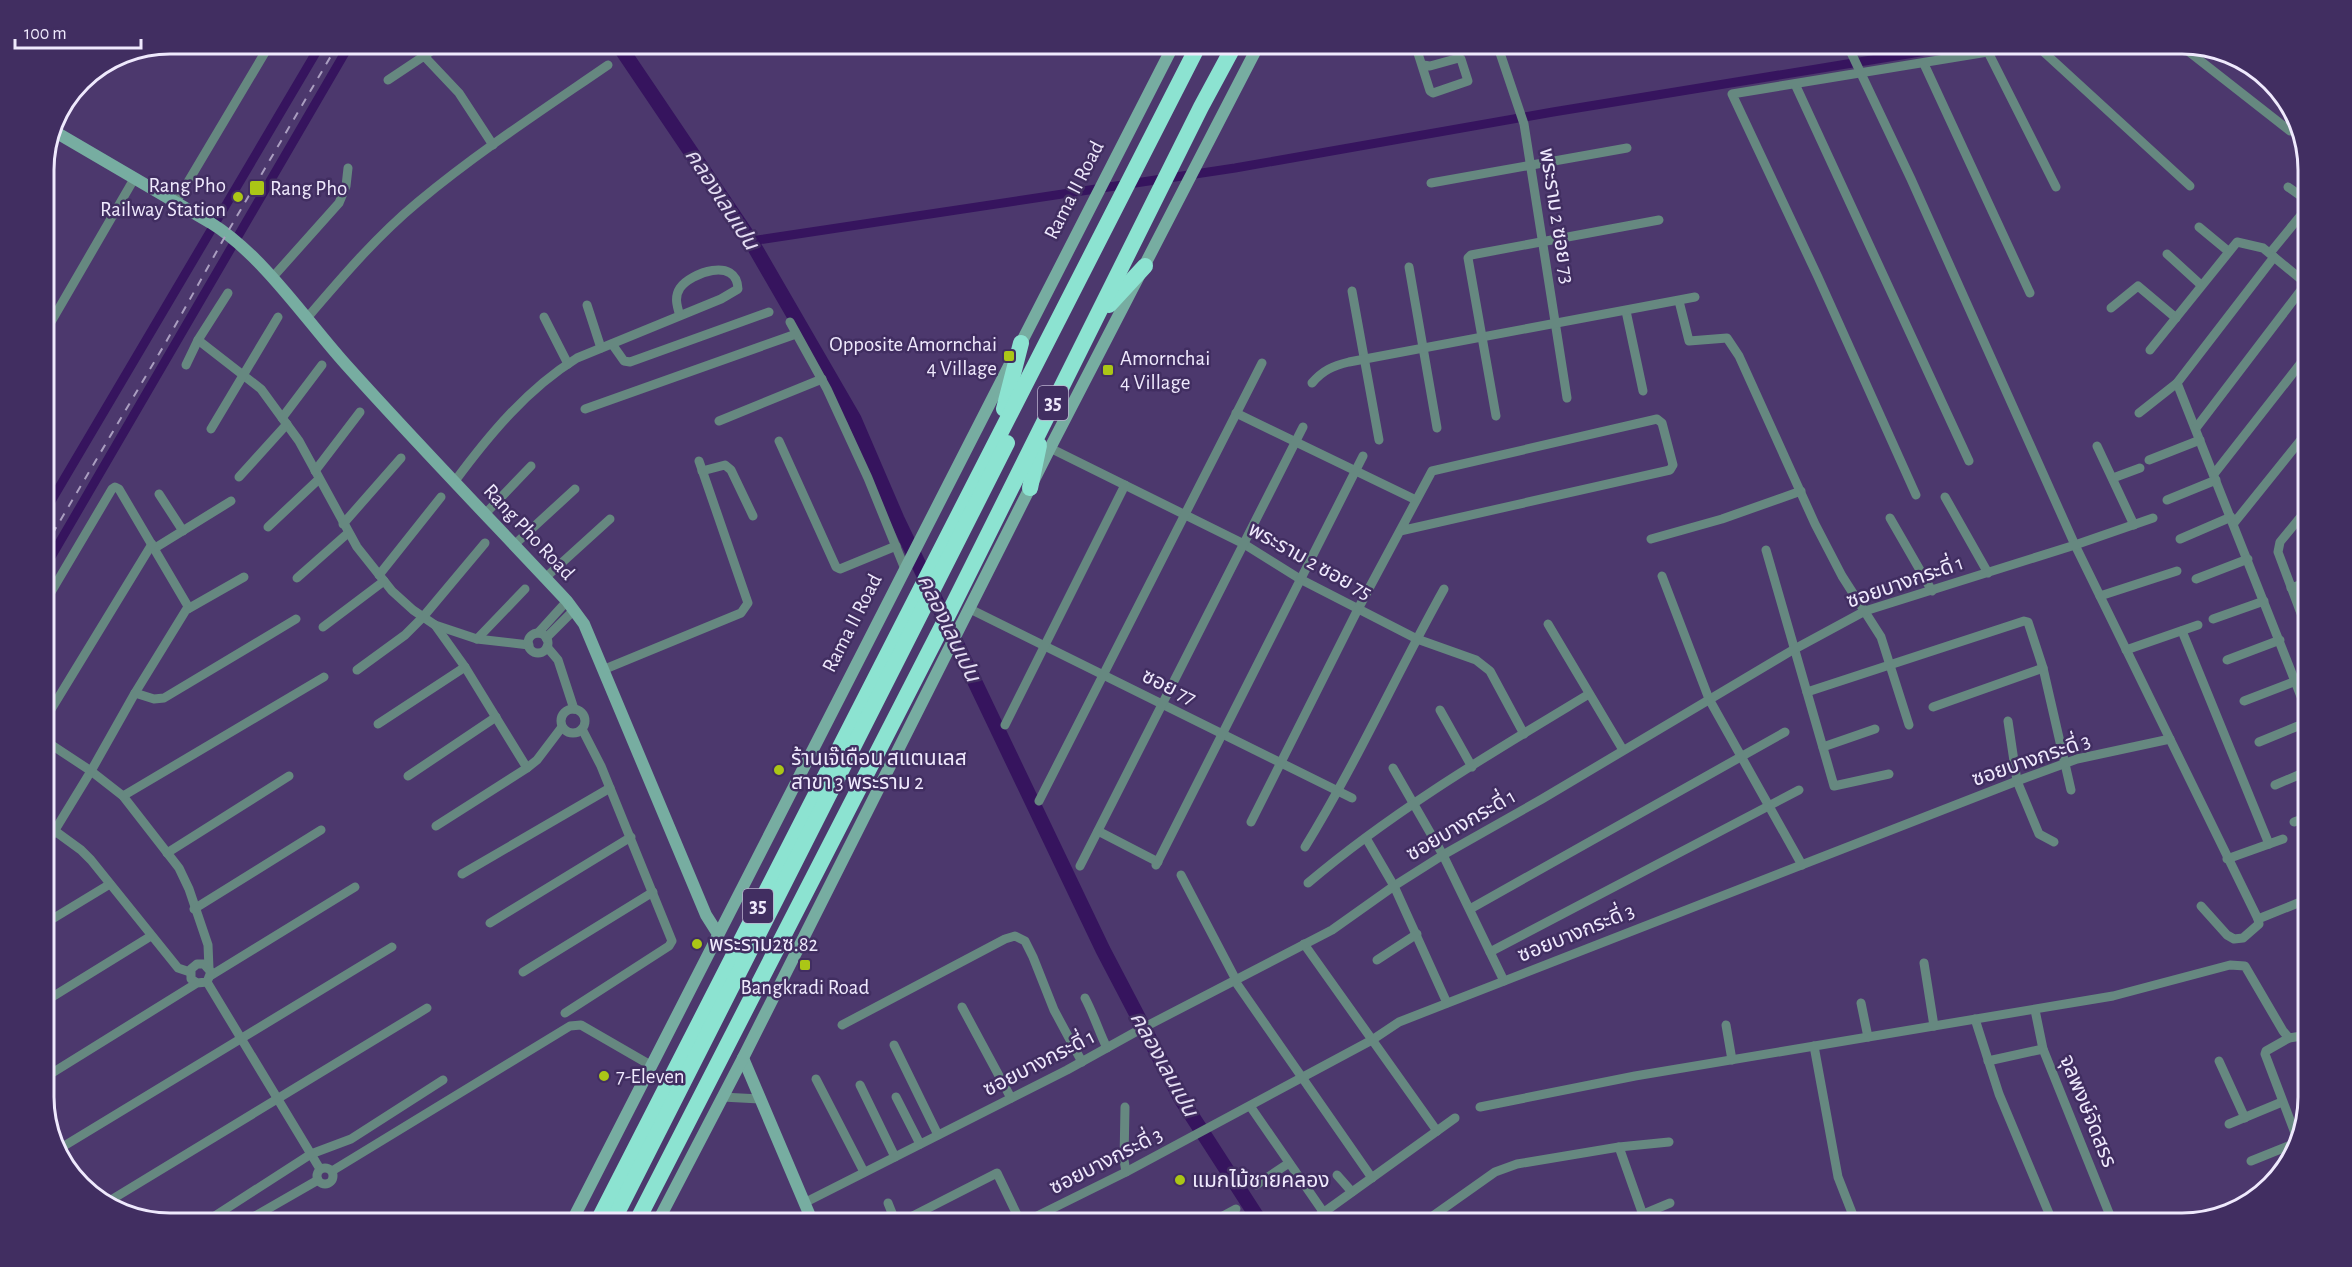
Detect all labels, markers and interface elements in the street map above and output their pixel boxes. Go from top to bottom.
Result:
scale bar [15,12,141,50]
text: 100 m [24,25,67,43]
street label: Rama II Road [1040,137,1108,243]
water label: คลองเลนเปน [681,144,764,255]
street label: พระราม 2 ซอย 73 [1536,147,1578,285]
place label: Rang Pho Railway Station [100,175,226,220]
place label: Rang Pho [270,178,347,199]
marker: Rang Pho [248,179,266,197]
marker: Rang Pho Railway Station [231,190,245,204]
place label: Opposite Amornchai 4 Village [829,334,997,379]
place label: Amornchai 4 Village [1120,348,1210,393]
marker: Opposite Amornchai 4 Village [1002,349,1016,363]
marker: Amornchai 4 Village [1101,363,1115,377]
road number: 35 [1038,386,1068,420]
street label: Rang Pho Road [480,480,579,584]
street label: พระราม 2 ซอย 75 [1245,519,1375,603]
street label: ซอยบางกระดี่ 1 [1842,547,1966,612]
street label: Rama II Road [818,570,886,676]
water label: คลองเลนเปน [914,571,985,686]
street label: ซอย 77 [1139,665,1200,709]
street label: ซอยบางกระดี่ 3 [1967,725,2093,790]
place label: ร้านเจ๊เดือน สแตนเลส สาขา 3 พระราม 2 [791,746,967,793]
marker: ร้านเจ๊เดือน สแตนเลส สาขา 3 พระราม 2 [772,763,786,777]
street label: ซอยบางกระดี่ 1 [1400,781,1519,865]
road number: 35 [743,889,773,923]
street label: ซอยบางกระดี่ 3 [1513,895,1637,966]
place label: พระราม2ซ.82 [709,934,818,955]
marker: พระราม2ซ.82 [690,937,704,951]
marker: Bangkradi Road [798,958,812,972]
place label: Bangkradi Road [741,977,870,998]
water label: คลองเลนเปน [1126,1008,1202,1121]
street label: ซอยบางกระดี่ 1 [977,1021,1098,1100]
street label: จุลพงษ์จัดสรร [2054,1052,2120,1171]
place label: 7-Eleven [616,1066,685,1087]
marker: 7-Eleven [597,1069,611,1083]
street label: ซอยบางกระดี่ 3 [1044,1119,1166,1198]
place label: แมกไม้ชายคลอง [1192,1168,1329,1191]
marker: แมกไม้ชายคลอง [1173,1173,1187,1187]

